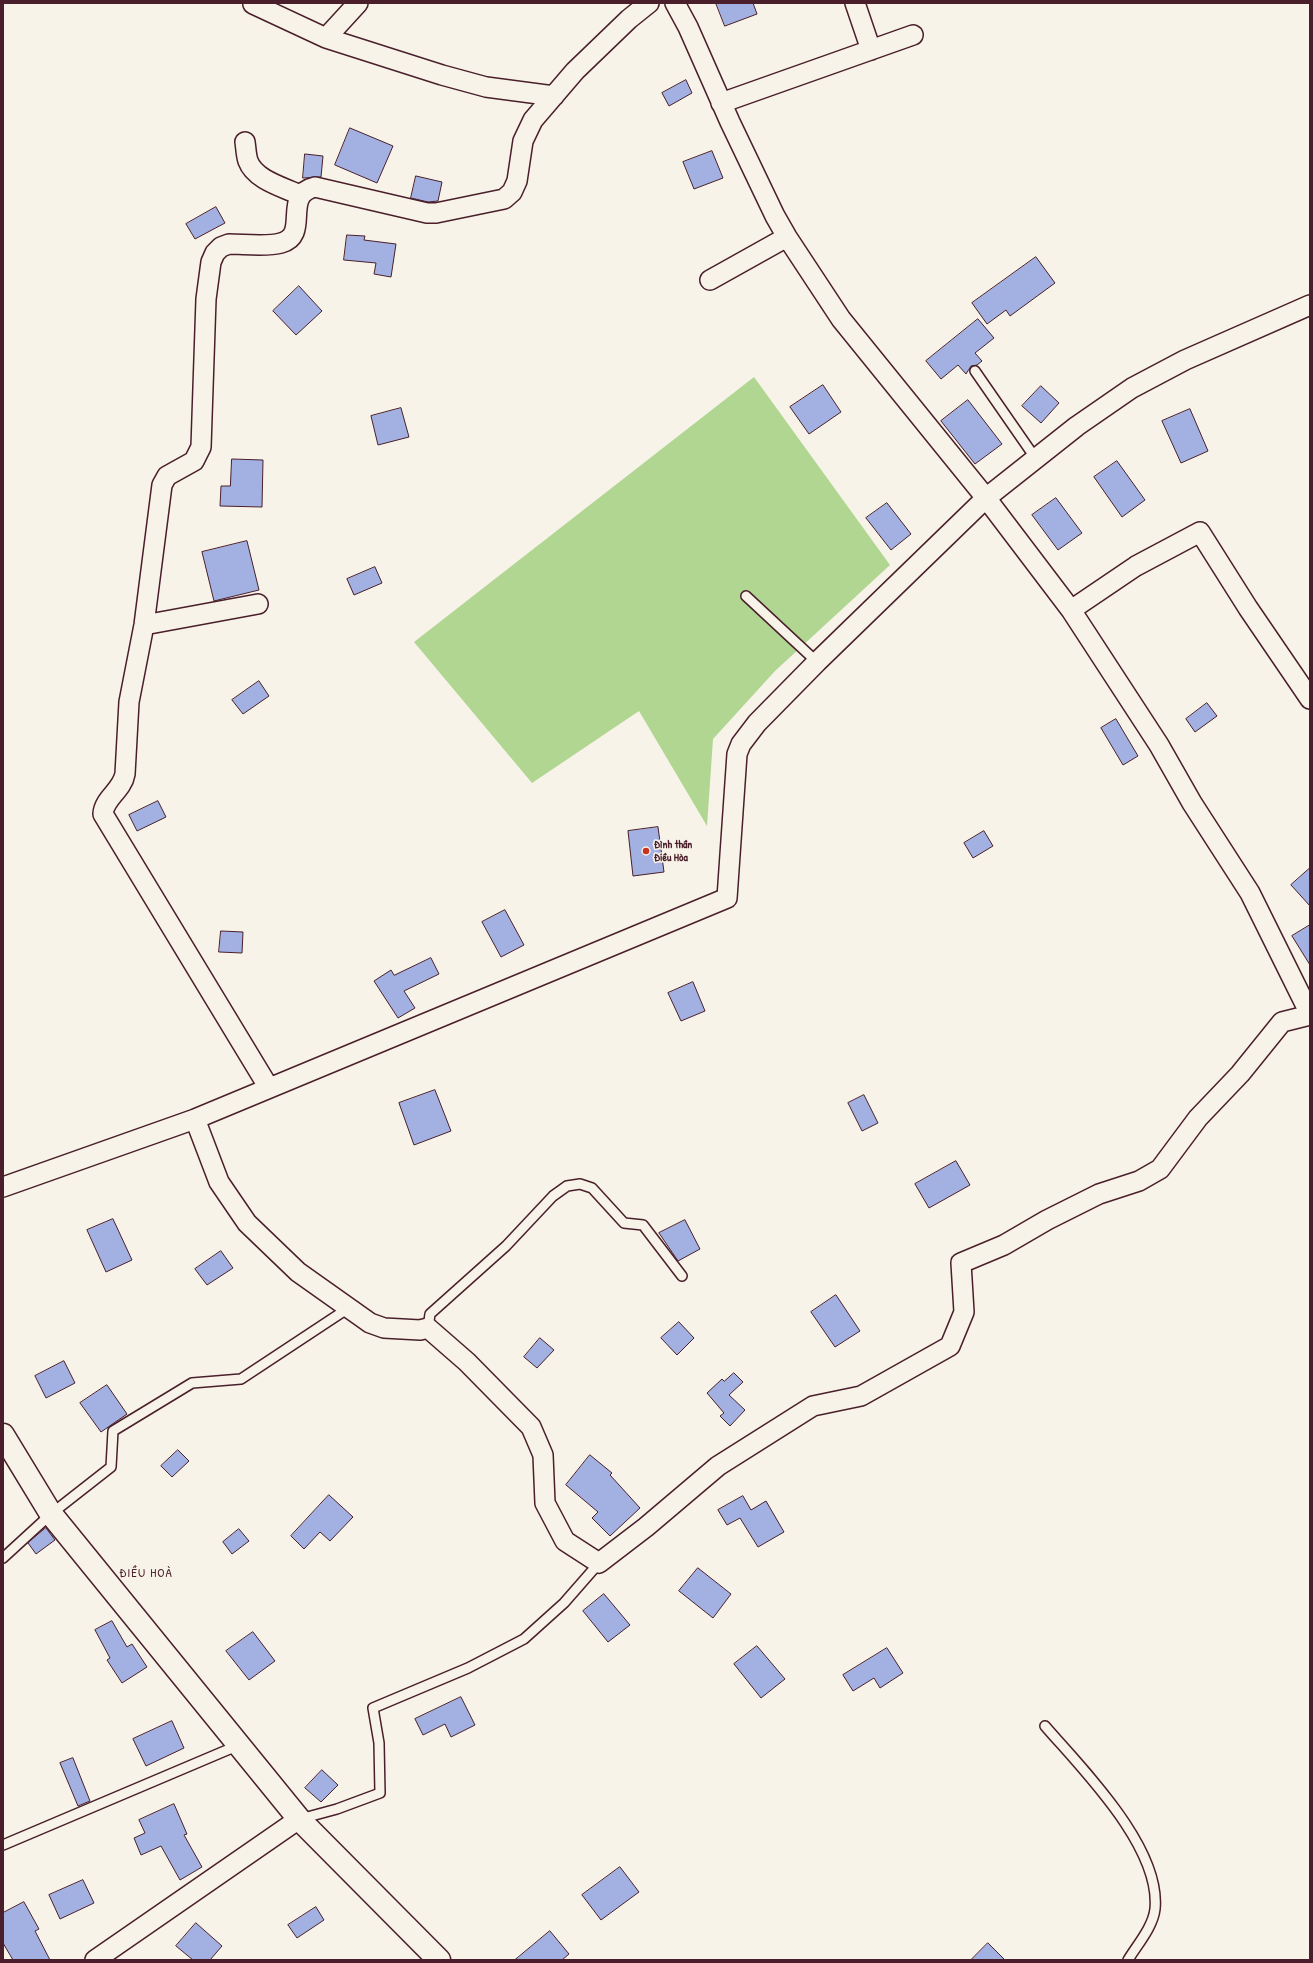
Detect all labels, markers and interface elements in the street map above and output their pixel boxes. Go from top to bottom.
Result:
place label: Đình thần Điều Hòa [654,838,692,864]
marker: Đình thần Điều Hòa [641,846,651,856]
district label: ĐIỀU HOÀ [119,1566,173,1582]

